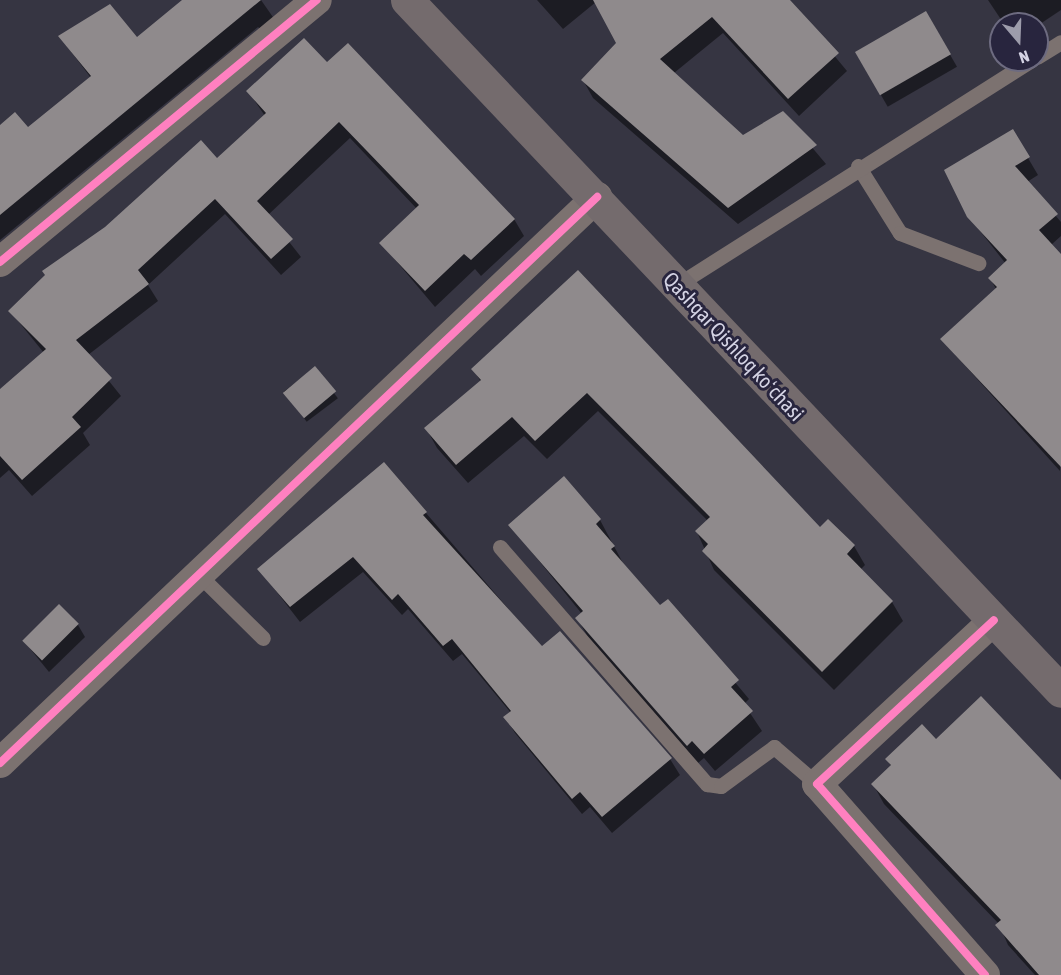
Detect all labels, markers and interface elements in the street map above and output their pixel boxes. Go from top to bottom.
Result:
north arrow [989,12,1049,72]
text: N [1017,47,1032,67]
street label: Qashqar Qishloq koʻchasi [658,266,810,426]

